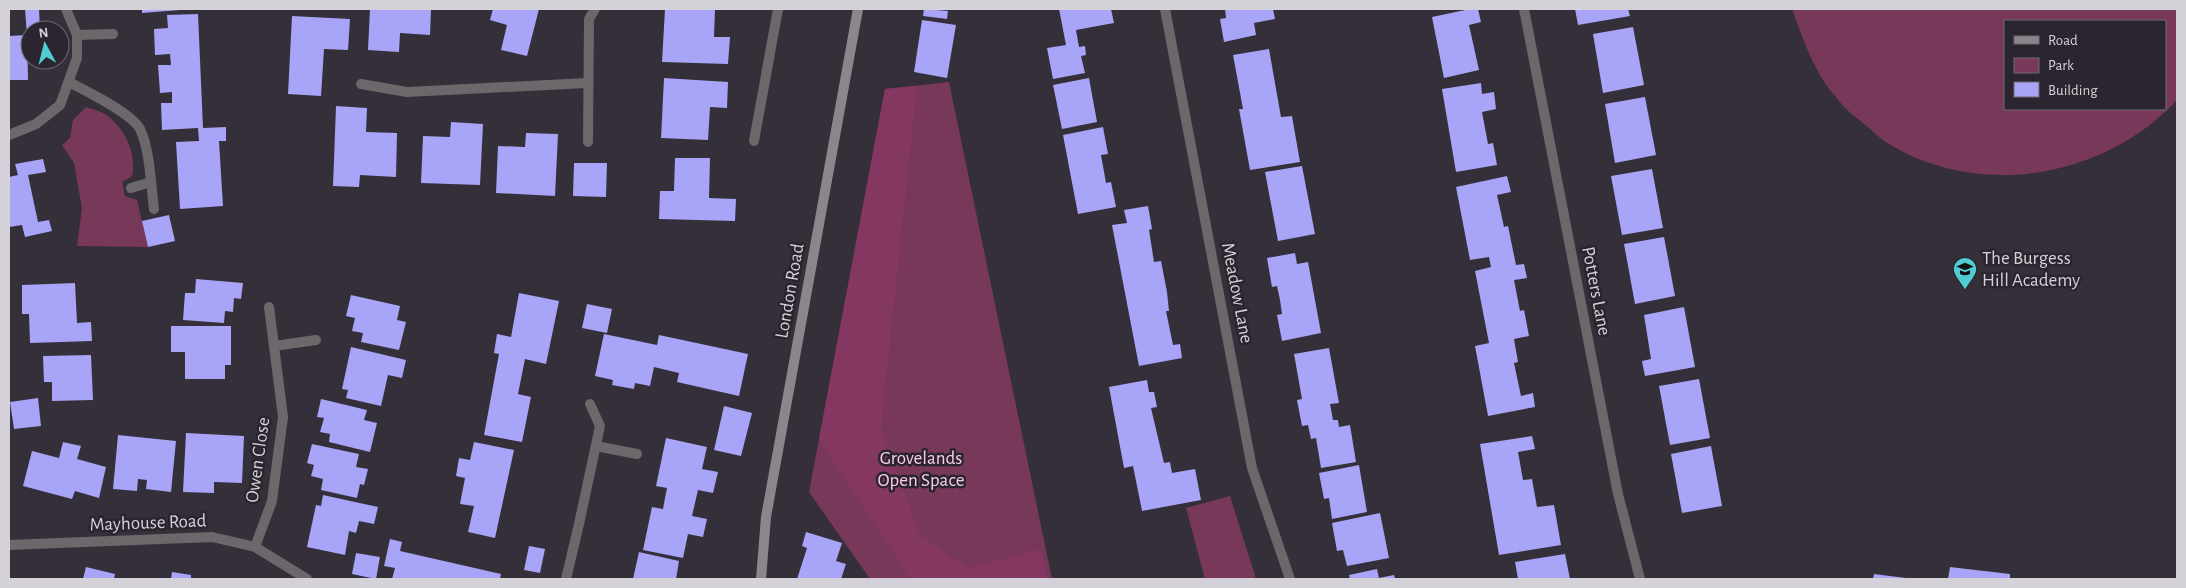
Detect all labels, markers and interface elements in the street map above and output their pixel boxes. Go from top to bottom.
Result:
north arrow [20,20,70,70]
legend [2004,20,2166,110]
text: N [38,26,49,41]
text: Road [2048,33,2078,48]
text: Park [2048,58,2074,73]
text: Building [2048,83,2098,98]
street label: Meadow Lane [1218,241,1256,345]
street label: London Road [772,242,808,340]
street label: Potters Lane [1578,245,1614,337]
place label: The Burgess Hill Academy [1982,249,2080,290]
school or university icon: The Burgess Hill Academy [1952,256,1978,290]
street label: Owen Close [243,416,273,504]
park label: Grovelands Open Space [878,449,964,490]
street label: Mayhouse Road [89,511,207,535]

